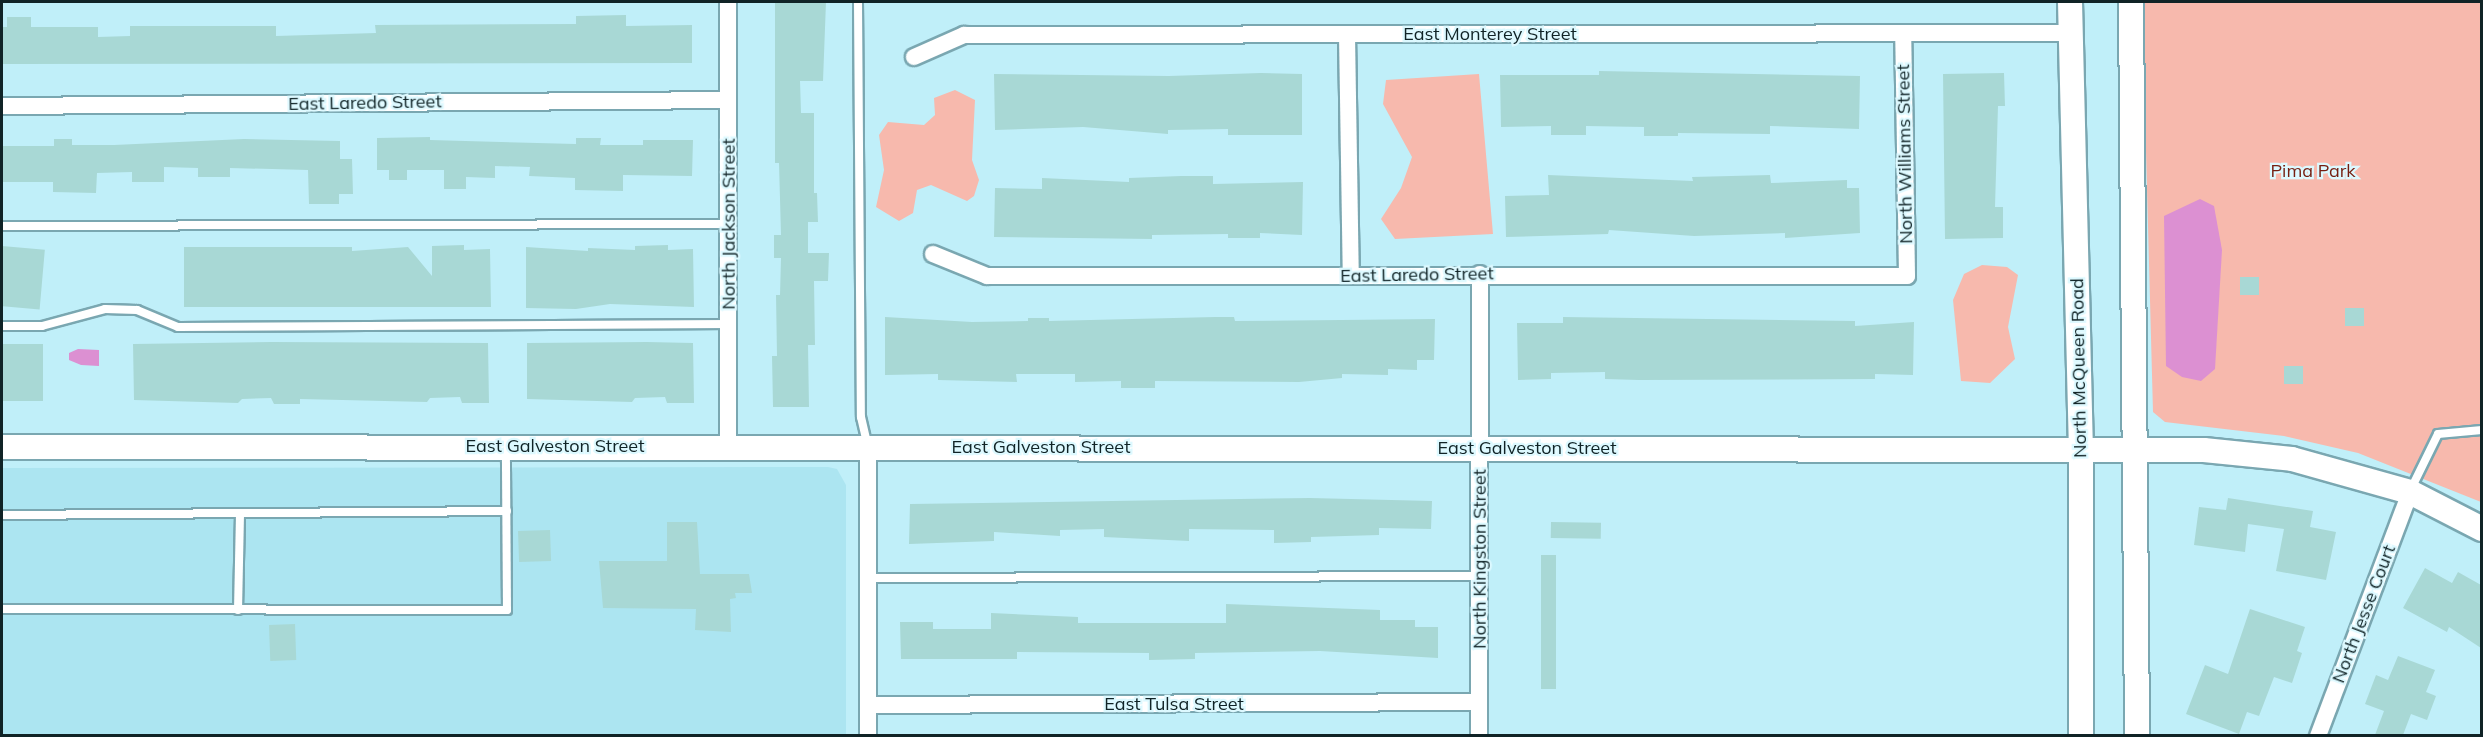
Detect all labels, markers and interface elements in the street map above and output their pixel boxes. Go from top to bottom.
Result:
street label: East Monterey Street [1403,23,1577,45]
street label: North Williams Street [1893,64,1917,244]
street label: East Laredo Street [288,91,442,115]
street label: North Jackson Street [718,138,740,310]
park label: Pima Park [2270,160,2356,182]
street label: East Laredo Street [1340,263,1494,287]
street label: North McQueen Road [2067,278,2091,458]
street label: East Galveston Street [466,435,644,457]
street label: East Galveston Street [952,436,1130,458]
street label: East Galveston Street [1438,437,1616,459]
street label: North Kingston Street [1469,469,1491,649]
street label: North Jesse Court [2328,542,2400,686]
street label: East Tulsa Street [1104,693,1244,715]

